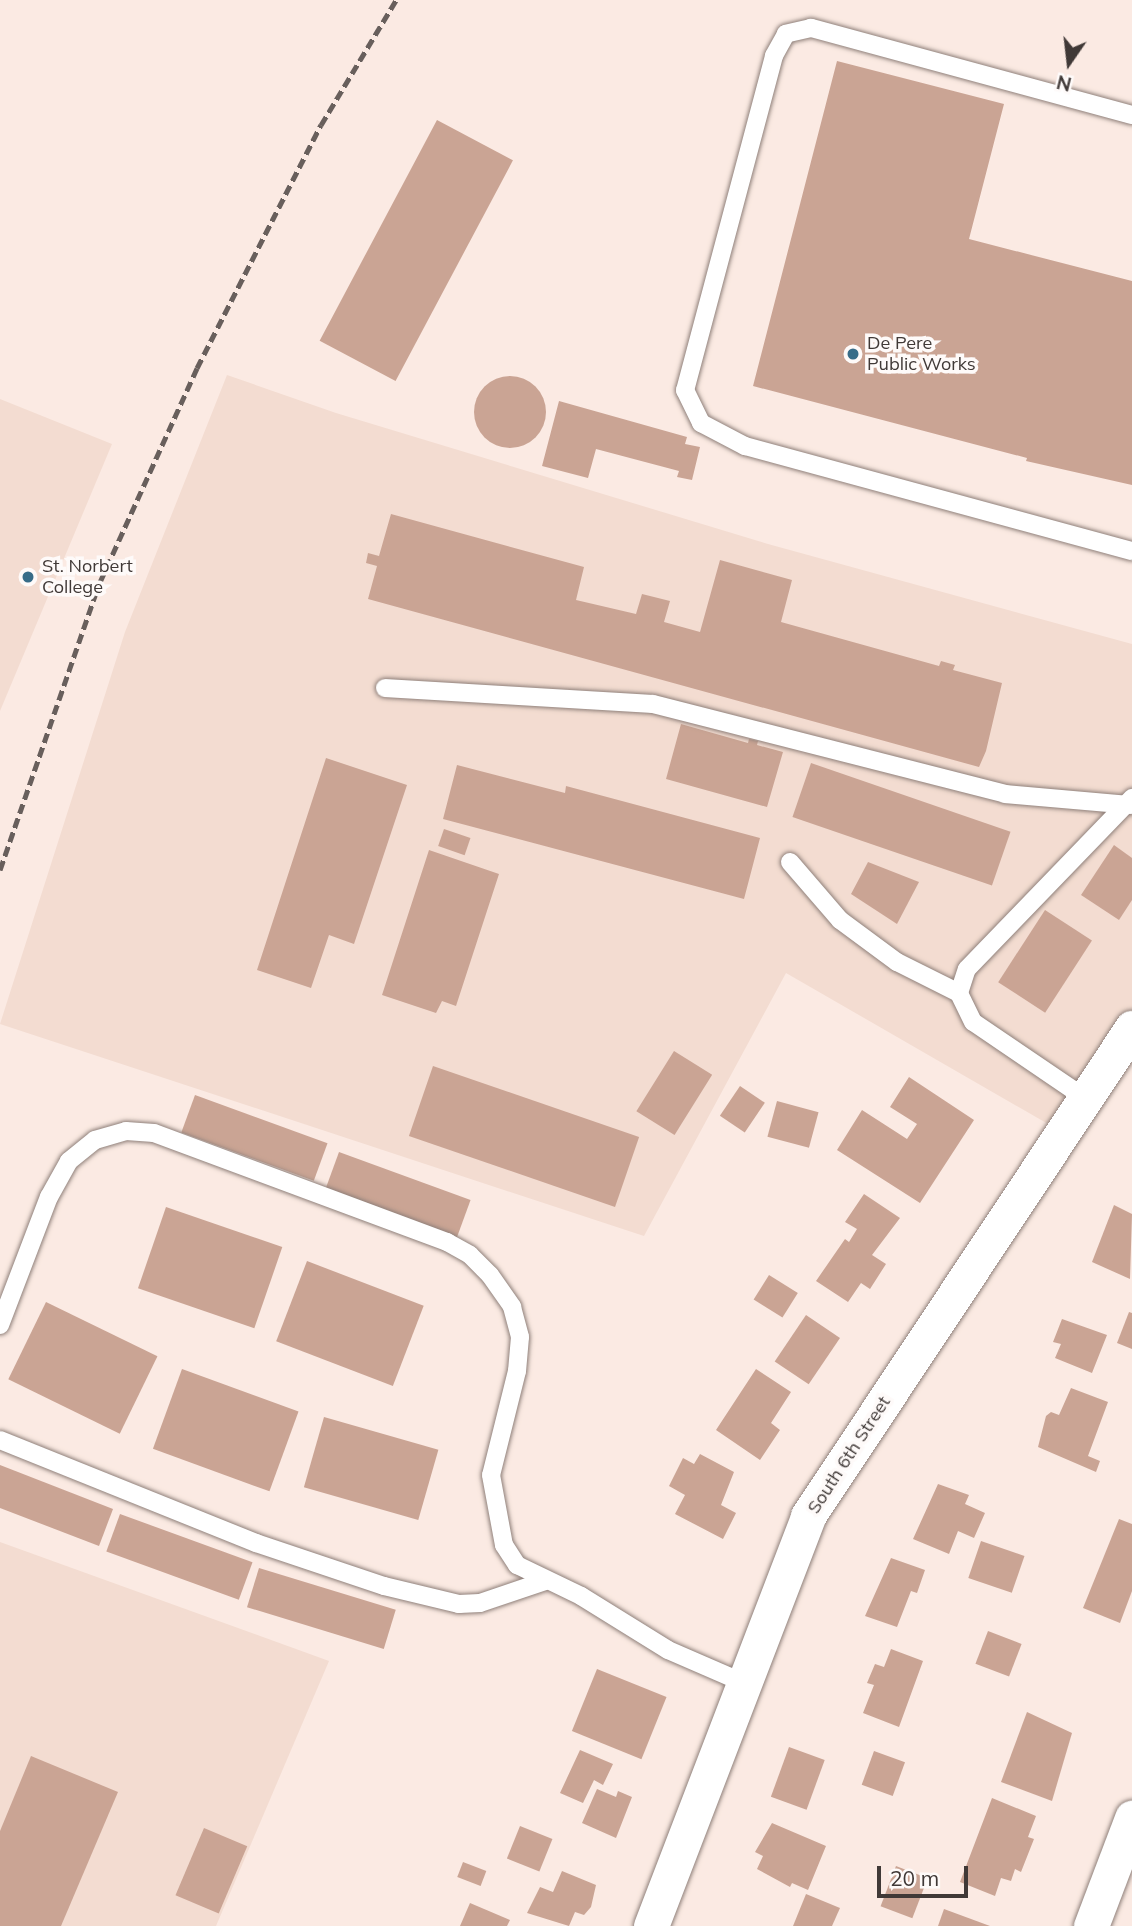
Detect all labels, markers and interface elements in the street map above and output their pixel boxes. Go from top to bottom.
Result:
north arrow [1034,28,1104,98]
text: N [1054,70,1074,97]
place label: De Pere Public Works [867,333,976,376]
marker: De Pere Public Works [845,346,861,362]
place label: St. Norbert College [42,556,133,598]
marker: St. Norbert College [20,569,36,585]
street label: South 6th Street [803,1392,895,1518]
scale bar [880,1853,971,1897]
text: 20 m [890,1865,939,1891]

